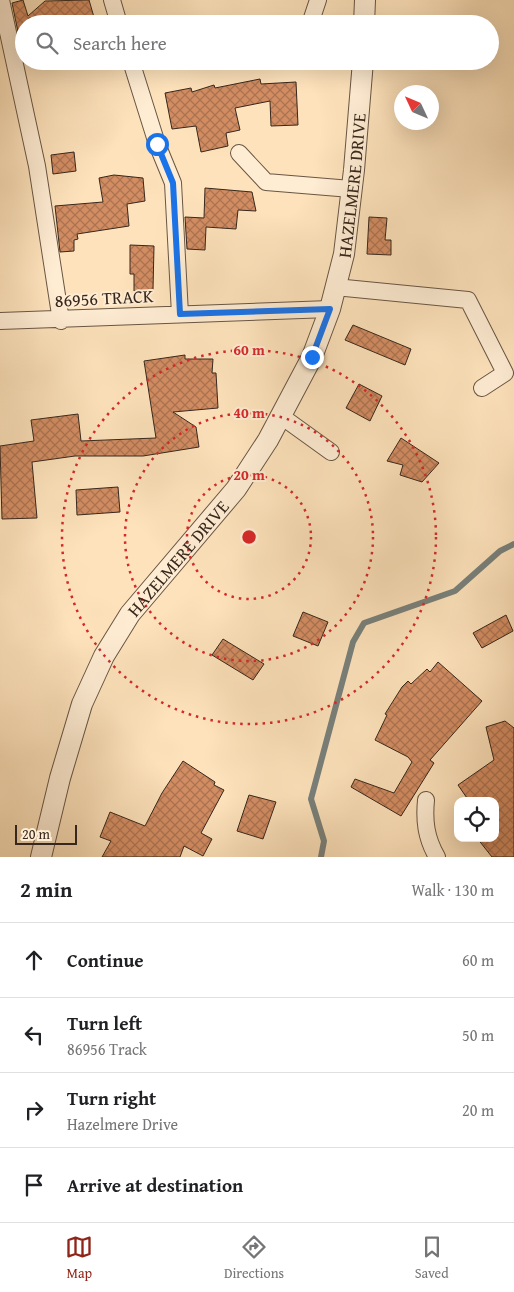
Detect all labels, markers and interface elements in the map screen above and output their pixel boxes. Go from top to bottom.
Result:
search box [15,15,499,70]
icon: search [33,29,61,57]
text: Search here [73,29,167,57]
north arrow [394,85,439,130]
street label: HAZELMERE DRIVE [330,112,372,259]
route start [146,133,169,156]
street label: 86956 TRACK [54,282,154,314]
text: 60 m [233,339,265,360]
route end [301,346,324,369]
text: 40 m [233,402,265,423]
text: 20 m [233,464,265,485]
street label: HAZELMERE DRIVE [120,494,235,622]
centre of rings [240,528,258,546]
map controls [454,797,499,842]
button: locate [454,797,499,842]
scale bar [15,822,78,845]
text: 20 m [22,824,50,844]
text: 2 min [20,874,72,905]
text: Walk · 130 m [411,878,494,902]
icon: ahead [20,946,48,974]
text: Continue [67,946,144,974]
text: 60 m [462,948,494,972]
text: Turn left [67,1009,142,1037]
icon: left [20,1021,48,1049]
text: 50 m [462,1023,494,1047]
text: 86956 Track [67,1037,147,1061]
text: Turn right [67,1084,156,1112]
icon: right [20,1096,48,1124]
text: 20 m [462,1098,494,1122]
text: Hazelmere Drive [67,1112,178,1136]
icon: arrive [20,1171,48,1199]
text: Arrive at destination [67,1171,243,1199]
tab: Map [65,1233,93,1283]
tab: Directions [224,1233,284,1283]
tab: Saved [415,1233,449,1283]

